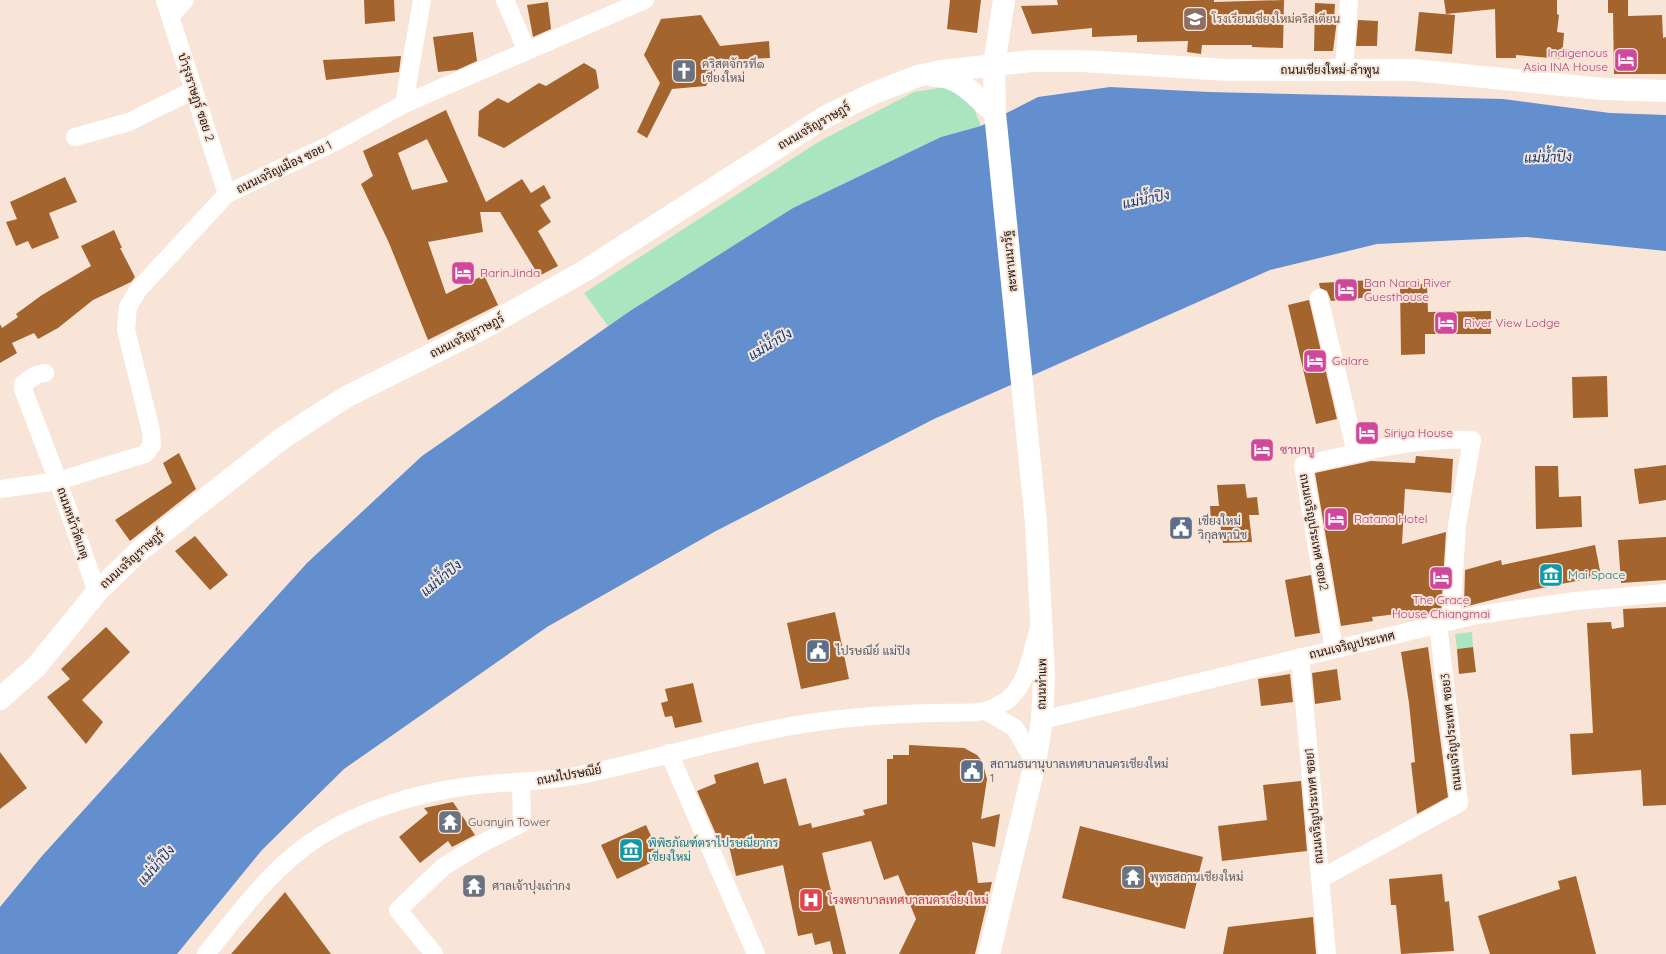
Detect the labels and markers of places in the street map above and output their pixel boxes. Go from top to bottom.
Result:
school or university icon: โรงเรียนเชียงใหม่คริสเตียน [1182,6,1208,32]
place label: โรงเรียนเชียงใหม่คริสเตียน [1211,11,1341,26]
place label: Indigenous Asia INA House [1524,45,1608,74]
hotel icon: Indigenous Asia INA House [1613,47,1639,73]
place label: คริสตจักรที๑ เชียงใหม่ [702,56,765,85]
church icon: คริสตจักรที๑ เชียงใหม่ [671,58,697,84]
hotel icon: RarinJinda [450,260,476,286]
place label: RarinJinda [480,265,540,280]
place label: Ban Narai River Guesthouse [1364,275,1452,304]
hotel icon: Ban Narai River Guesthouse [1333,277,1359,303]
hotel icon: River View Lodge [1433,310,1459,336]
place label: River View Lodge [1464,315,1560,330]
hotel icon: Galare [1302,348,1328,374]
place label: Galare [1332,353,1369,368]
hotel icon: Siriya House [1354,420,1380,446]
place label: Siriya House [1384,425,1453,440]
hotel icon: ซาบาบู [1249,437,1275,463]
place label: ซาบาบู [1280,442,1315,458]
hotel icon: Ratana Hotel [1323,506,1349,532]
place label: Ratana Hotel [1354,511,1428,526]
place label: เชียงใหม่ วิกุลพานิช [1197,513,1247,544]
public building icon: เชียงใหม่ วิกุลพานิช [1168,515,1194,541]
museum icon: Mai Space [1538,562,1564,588]
hotel icon: The Grace House Chiangmai [1428,565,1454,591]
place label: Mai Space [1568,567,1626,582]
place label: The Grace House Chiangmai [1392,592,1490,621]
public building icon: ไปรษณีย์ แม่ปิง [805,638,831,664]
place label: ไปรษณีย์ แม่ปิง [835,643,910,658]
place label: สถานธนานุบาลเทศบาลนครเชียงใหม่ 1 [990,756,1168,785]
public building icon: สถานธนานุบาลเทศบาลนครเชียงใหม่ 1 [959,758,985,784]
temple icon: Guanyin Tower [437,809,463,835]
place label: Guanyin Tower [468,814,551,829]
place label: พิพิธภัณฑ์ตราไปรษณียากร เชียงใหม่ [648,835,779,864]
museum icon: พิพิธภัณฑ์ตราไปรษณียากร เชียงใหม่ [618,837,644,863]
temple icon: พุทธสถานเชียงใหม่ [1120,864,1146,890]
place label: พุทธสถานเชียงใหม่ [1150,869,1243,886]
temple icon: ศาลเจ้าปุงเถ่ากง [461,873,487,899]
place label: ศาลเจ้าปุงเถ่ากง [492,878,570,895]
hospital icon: โรงพยาบาลเทศบาลนครเชียงใหม่ [798,887,824,913]
place label: โรงพยาบาลเทศบาลนครเชียงใหม่ [827,892,989,907]

